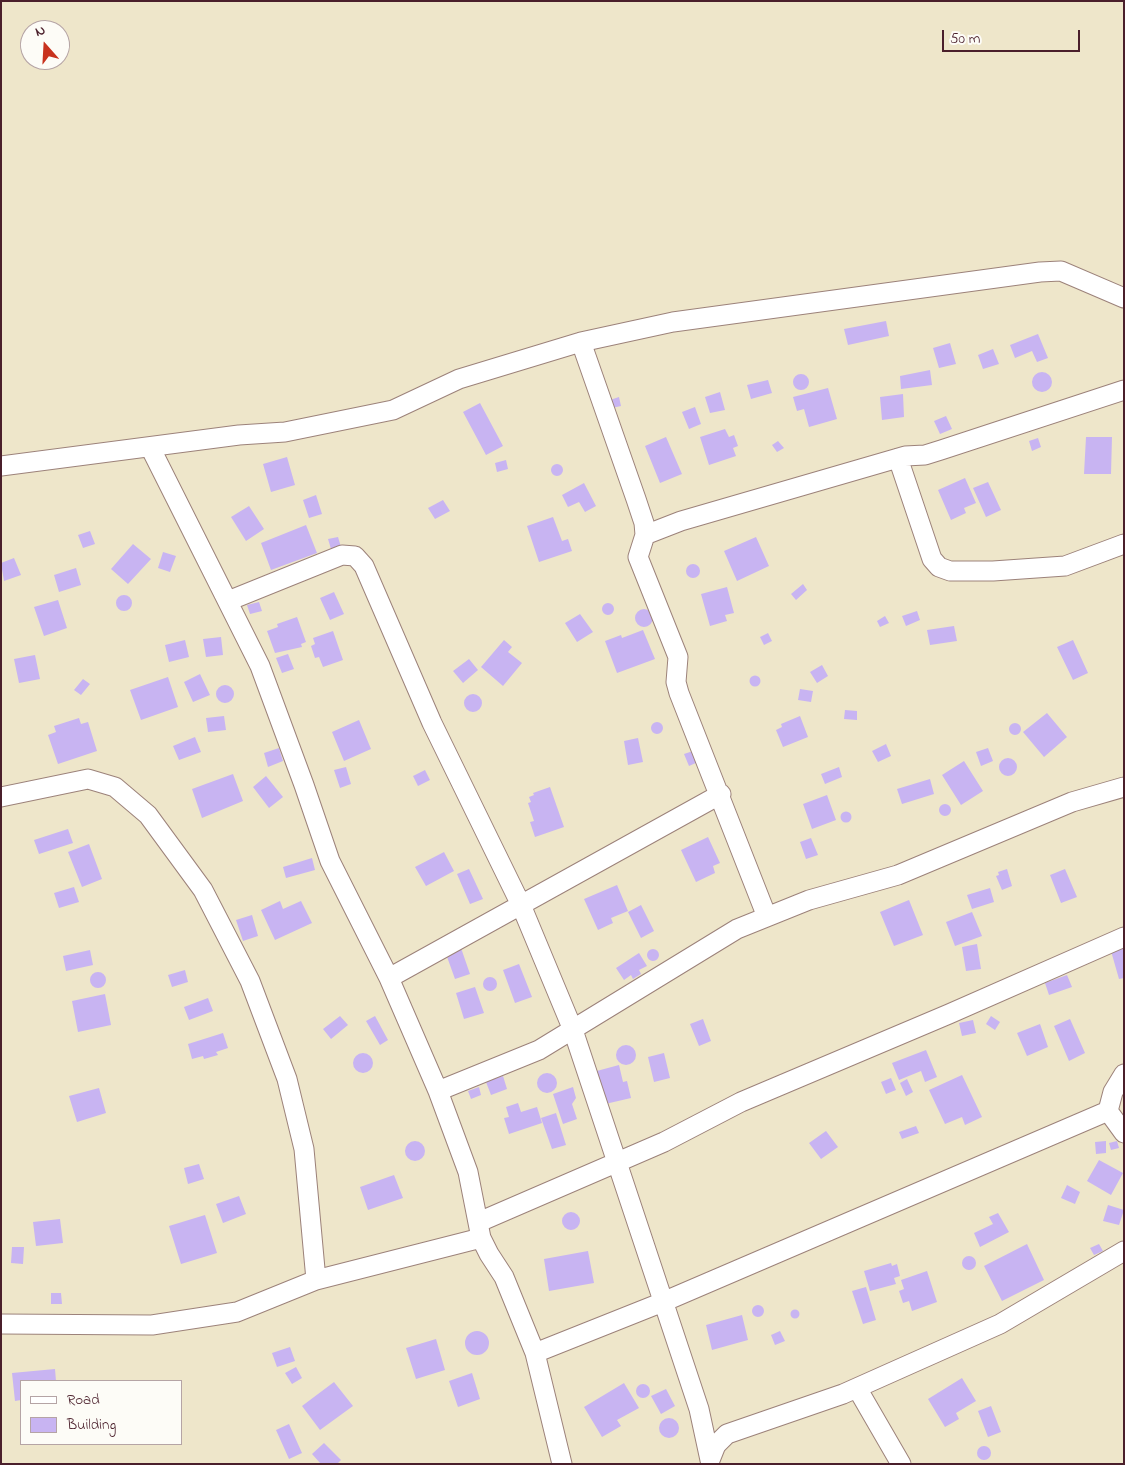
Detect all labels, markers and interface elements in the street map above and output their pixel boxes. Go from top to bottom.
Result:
north arrow [20,20,70,70]
text: N [32,20,48,43]
scale bar [945,20,1082,52]
text: 50 m [950,28,980,50]
legend [20,1380,182,1445]
text: Road [67,1389,100,1411]
text: Building [67,1414,116,1436]

